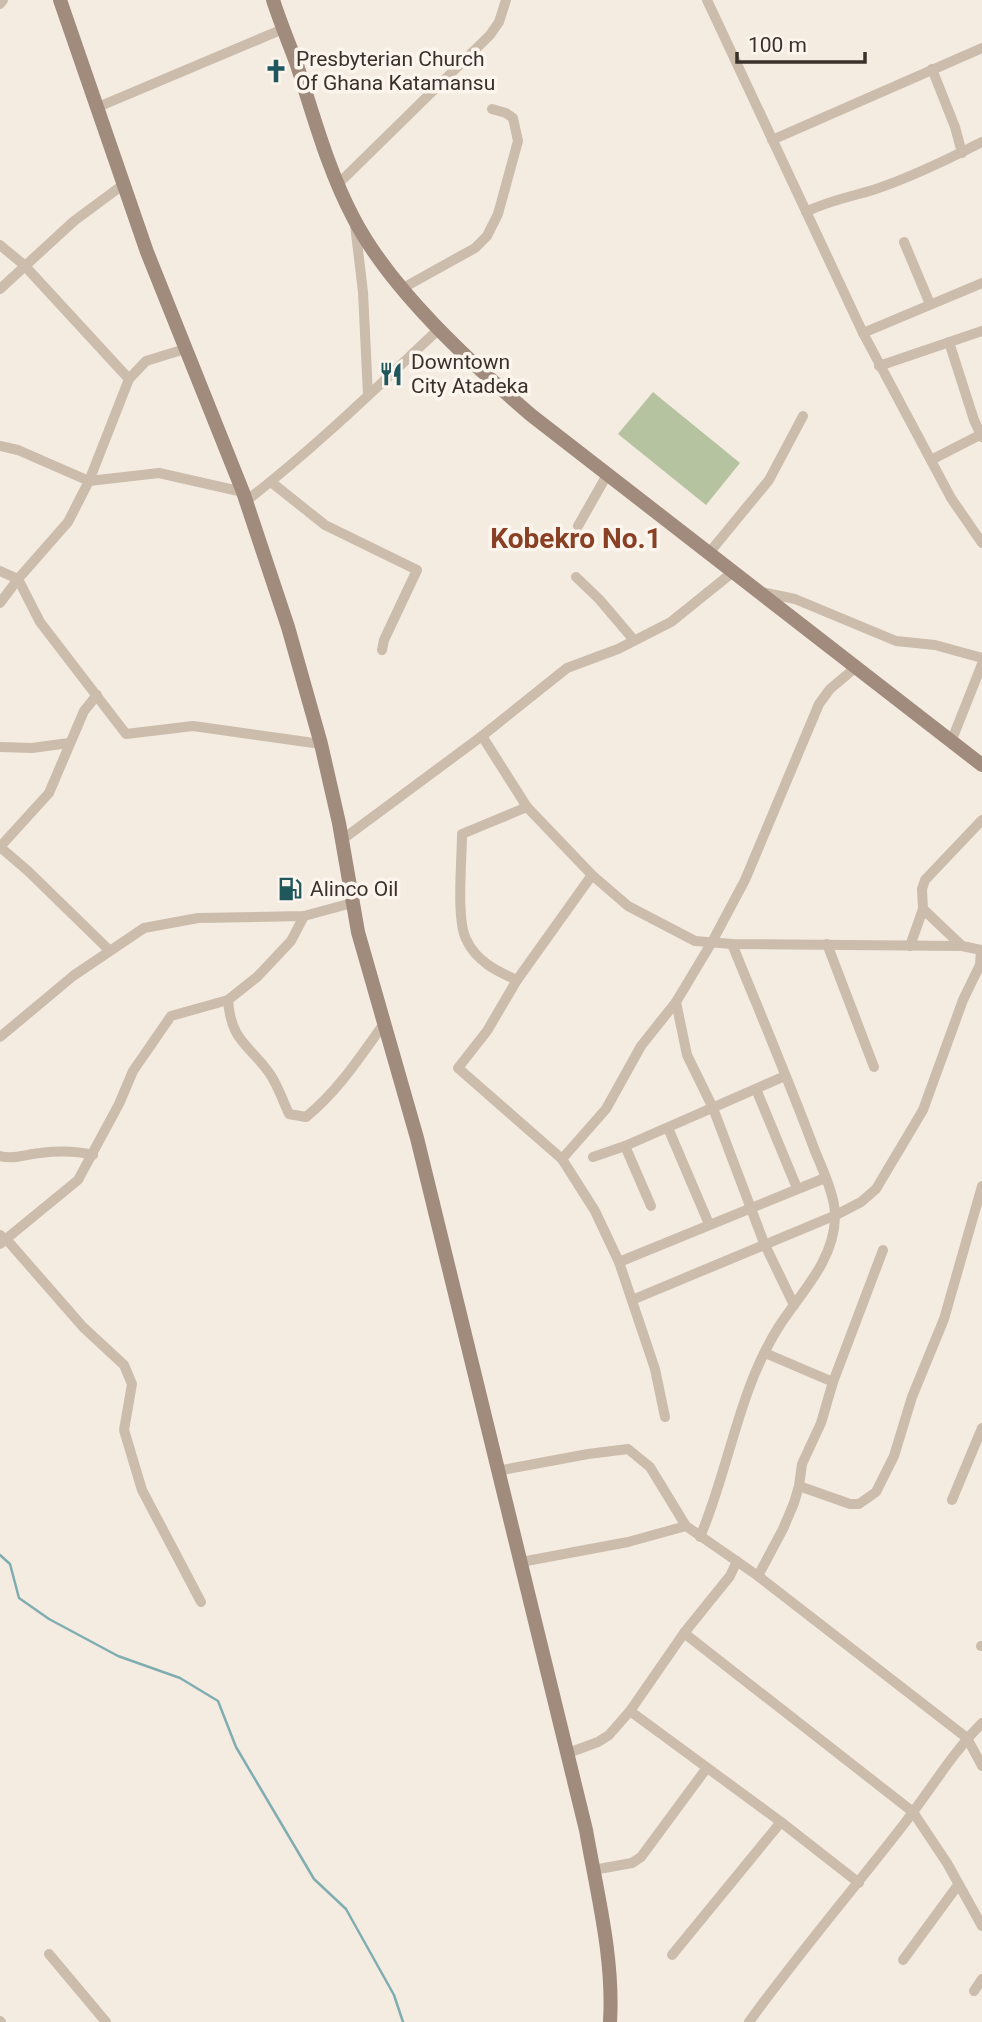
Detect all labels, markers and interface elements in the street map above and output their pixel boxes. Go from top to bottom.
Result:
scale bar [737,21,865,65]
text: 100 m [748,33,807,57]
place label: Presbyterian Church Of Ghana Katamansu [296,47,495,95]
church icon: Presbyterian Church Of Ghana Katamansu [262,57,290,85]
place label: Downtown City Atadeka [411,350,529,398]
restaurant icon: Downtown City Atadeka [377,360,405,388]
district label: Kobekro No.1 [490,522,662,555]
fuel station icon: Alinco Oil [276,875,304,903]
place label: Alinco Oil [310,877,398,901]

